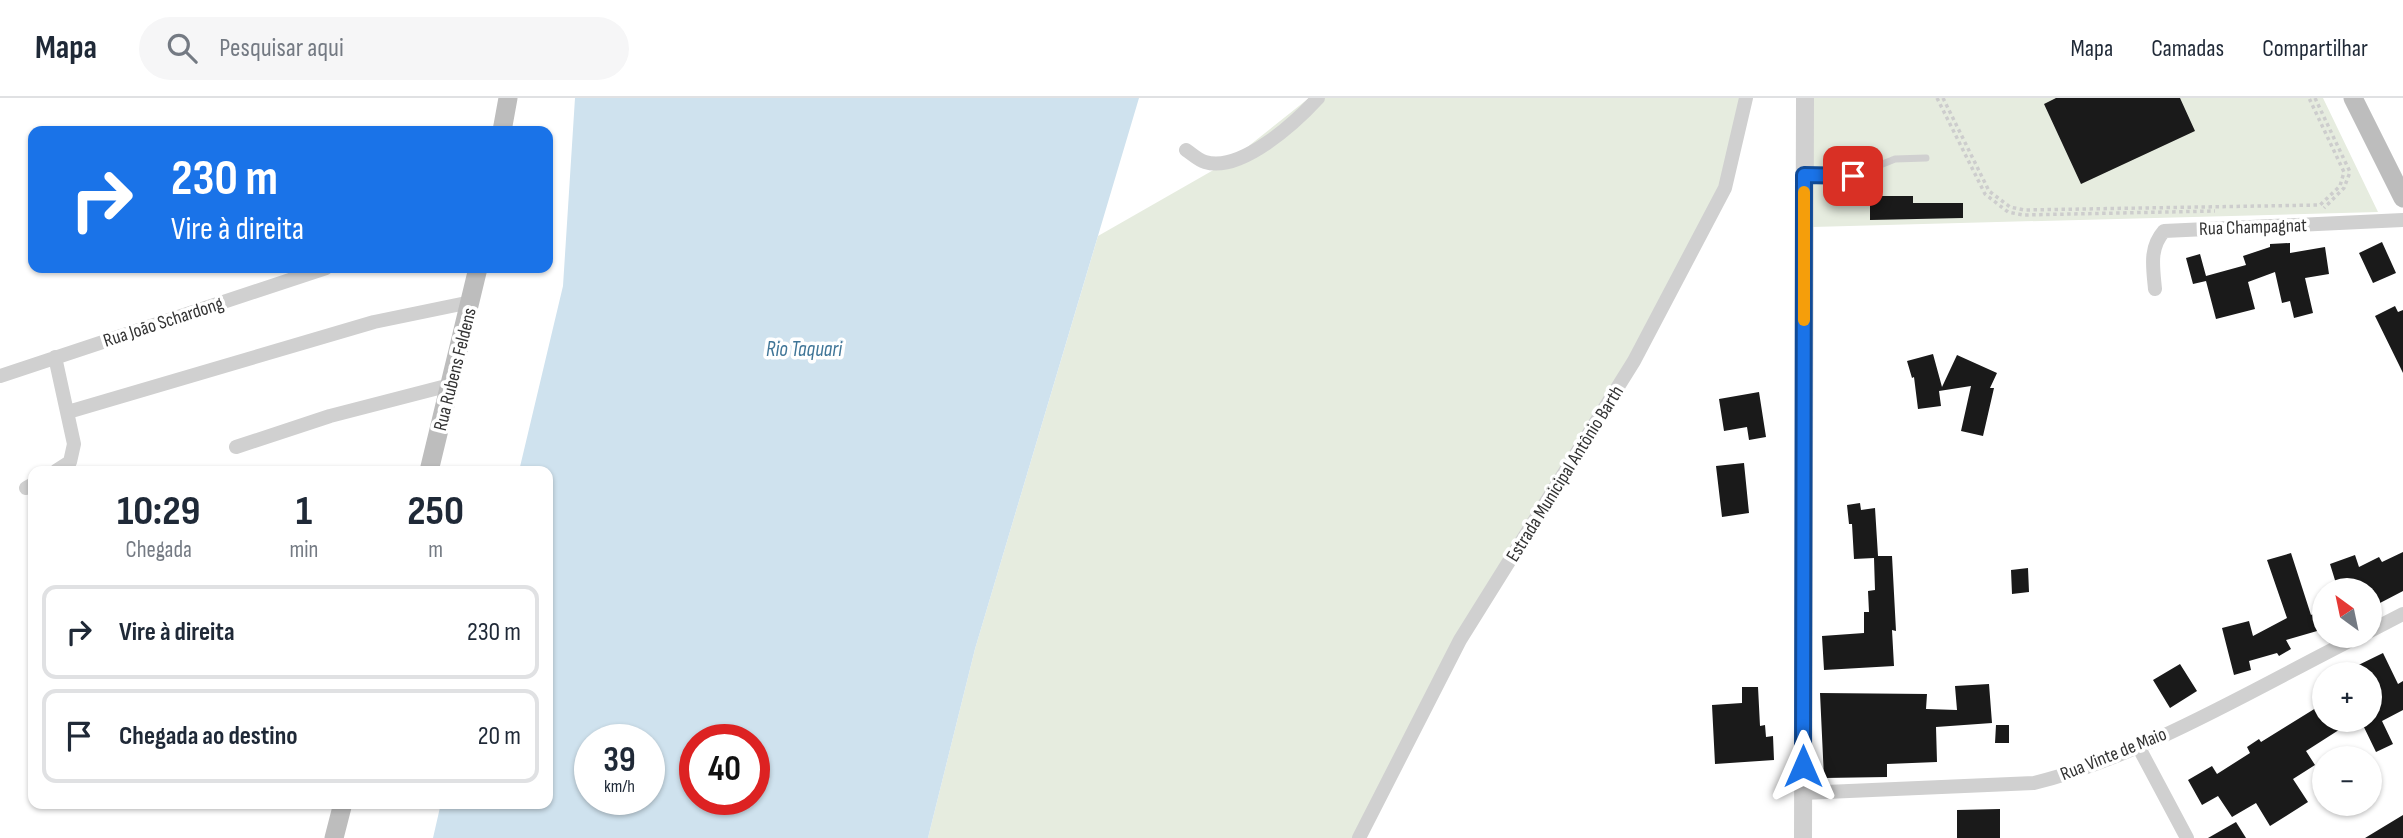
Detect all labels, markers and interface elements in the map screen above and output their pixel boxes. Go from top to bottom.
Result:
search box [139,17,629,80]
text: Mapa [35,28,97,68]
icon: search [163,29,201,67]
text: Pesquisar aqui [219,33,344,64]
text: Mapa [2071,34,2113,63]
text: Camadas [2151,34,2224,63]
text: Compartilhar [2262,34,2368,63]
pin [1823,146,1883,206]
text: 230 m [171,150,278,209]
icon: right [56,154,147,245]
icon: arrive [1834,157,1872,195]
text: Vire à direita [171,210,304,249]
street label: Rua Champagnat [2199,214,2308,241]
street label: Rua João Schardong [101,292,227,353]
street label: Rua Rubens Feldens [429,305,482,433]
water label: Rio Taquari [766,337,843,362]
street label: Estrada Municipal Antônio Barth [1502,382,1629,566]
text: 10:29 [117,486,201,537]
text: 1 [296,486,312,537]
text: 250 [407,486,464,537]
text: Chegada [125,536,192,564]
text: min [289,536,318,564]
text: m [428,536,443,564]
north arrow [2312,578,2382,648]
map controls [2312,578,2382,816]
icon: right [60,613,98,651]
text: Vire à direita [119,617,235,648]
text: 230 m [467,617,521,648]
button: + [2312,662,2382,732]
icon: arrive [60,717,98,755]
text: Chegada ao destino [119,721,298,752]
text: 20 m [478,721,521,752]
street label: Rua Vinte de Maio [2057,723,2170,786]
speed limit sign: 40 [679,724,770,815]
position arrow [1766,729,1840,803]
text: 39 [603,739,636,782]
button: − [2312,746,2382,816]
text: km/h [604,776,635,797]

